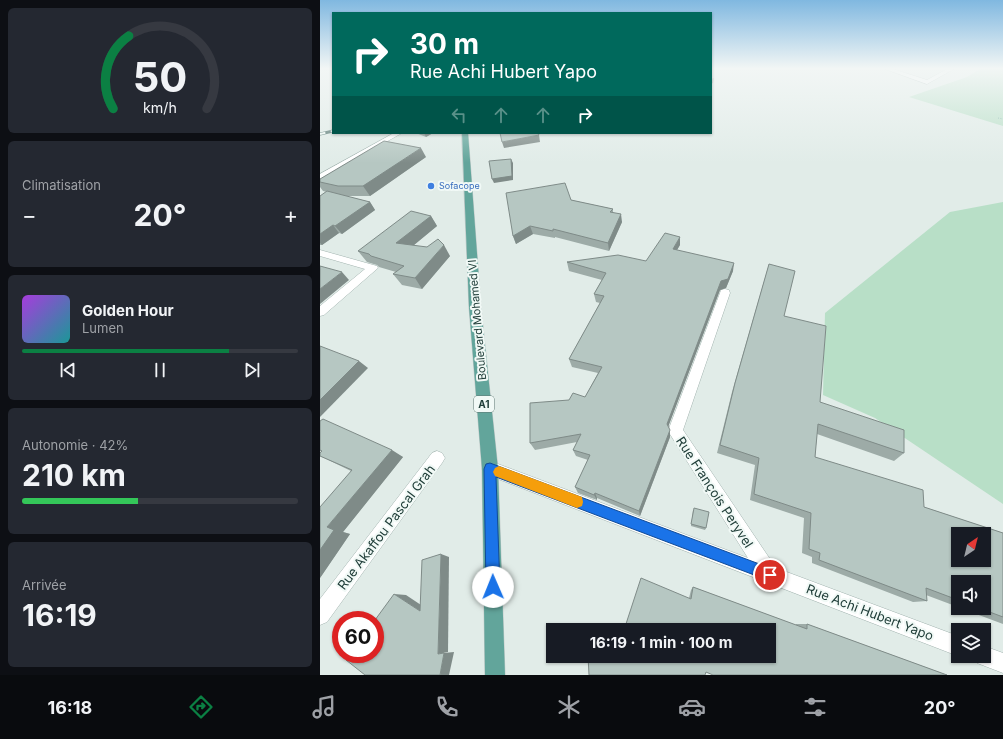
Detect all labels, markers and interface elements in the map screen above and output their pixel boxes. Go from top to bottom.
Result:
text: 30 m [410,27,479,61]
icon: right [344,28,396,80]
text: 50 [133,52,187,102]
text: Rue Achi Hubert Yapo [410,61,597,82]
text: km/h [143,98,177,115]
icon: left [448,104,470,126]
icon: ahead [490,104,512,126]
icon: ahead [532,104,554,126]
icon: right [574,104,596,126]
text: Climatisation [22,177,101,193]
place label: Sofacope [439,180,480,191]
marker: Sofacope [426,181,436,191]
text: 20° [134,197,186,233]
text: − [22,202,37,228]
text: + [283,202,298,228]
street label: Boulevard Mohamed VI [465,259,489,381]
text: Golden Hour [82,301,174,320]
text: Lumen [82,320,124,336]
icon: previous [57,359,79,381]
icon: pause [149,359,171,381]
icon: next [241,359,263,381]
road number: A1 [474,396,494,412]
street label: Rue François Peryvel [673,433,757,551]
text: Autonomie · 42% [22,437,128,453]
text: 210 km [22,457,126,493]
street label: Rue Akaffou Pascal Grah [334,461,438,593]
north arrow [951,527,991,567]
map controls [951,527,991,663]
pin [753,558,787,592]
icon: arrive [759,564,781,586]
position arrow [472,566,514,608]
button: sound [951,575,991,615]
text: Arrivée [22,577,67,593]
street label: Rue Achi Hubert Yapo [804,580,936,644]
text: 16:19 [22,597,97,633]
speed limit sign: 60 [332,611,384,663]
button: layers [951,623,991,663]
text: 16:19 · 1 min · 100 m [590,633,732,652]
icon: directions [187,693,215,721]
icon: music [310,693,338,721]
icon: phone [433,693,461,721]
icon: climate [555,693,583,721]
icon: car [678,693,706,721]
icon: filters [801,693,829,721]
text: 16:18 [47,697,92,718]
text: 20° [924,697,956,718]

